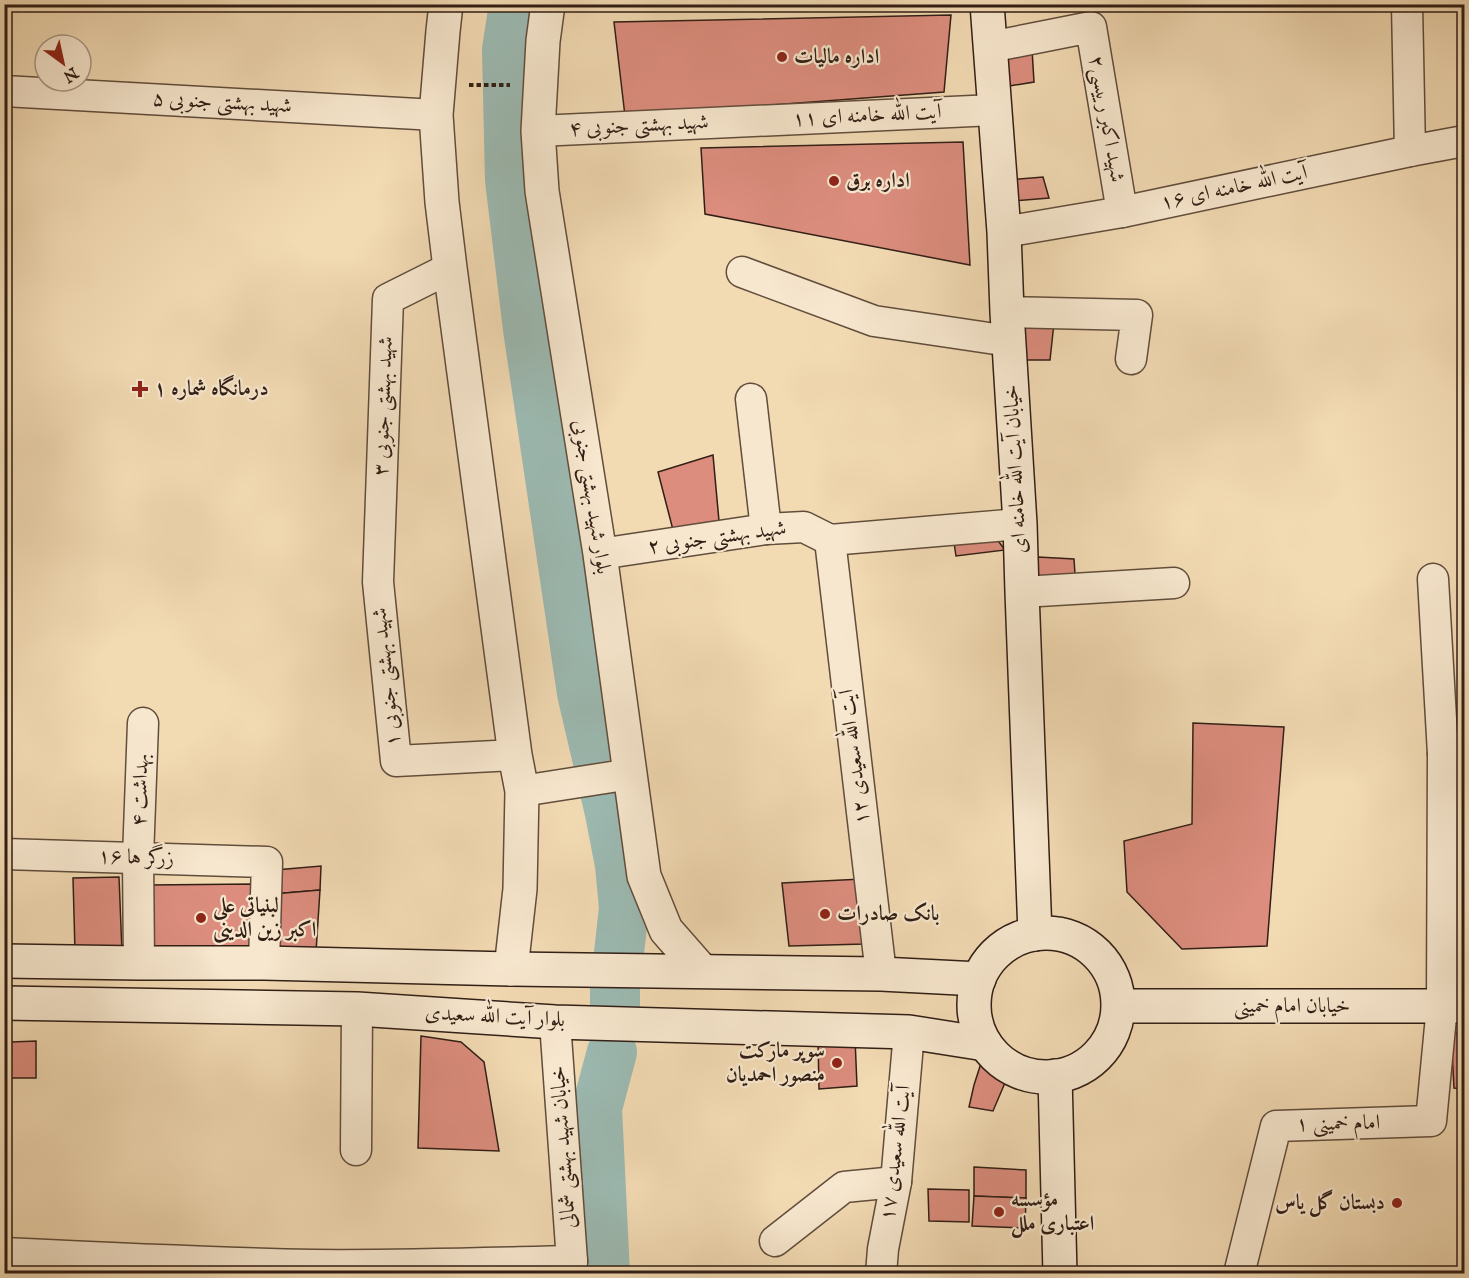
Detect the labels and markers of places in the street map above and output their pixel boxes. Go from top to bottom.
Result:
place label: اداره مالیات [794,44,879,71]
marker: اداره مالیات [775,50,789,64]
place label: اداره برق [846,168,910,195]
marker: اداره برق [827,174,841,188]
place label: درمانگاه شماره ۱ [154,374,269,403]
marker: درمانگاه شماره ۱ [131,380,149,398]
place label: لبنیاتی علی اکبر زین الدینی [212,893,316,944]
place label: بانک صادرات [837,901,939,928]
marker: بانک صادرات [818,907,832,921]
marker: لبنیاتی علی اکبر زین الدینی [194,911,208,925]
place label: سوپر مارکت منصور احمدیان [726,1038,825,1089]
marker: سوپر مارکت منصور احمدیان [830,1056,844,1070]
place label: مؤسسه اعتباری ملل [1011,1187,1094,1238]
place label: دبستان گل یاس [1275,1189,1385,1217]
marker: دبستان گل یاس [1390,1196,1404,1210]
marker: مؤسسه اعتباری ملل [992,1205,1006,1219]

